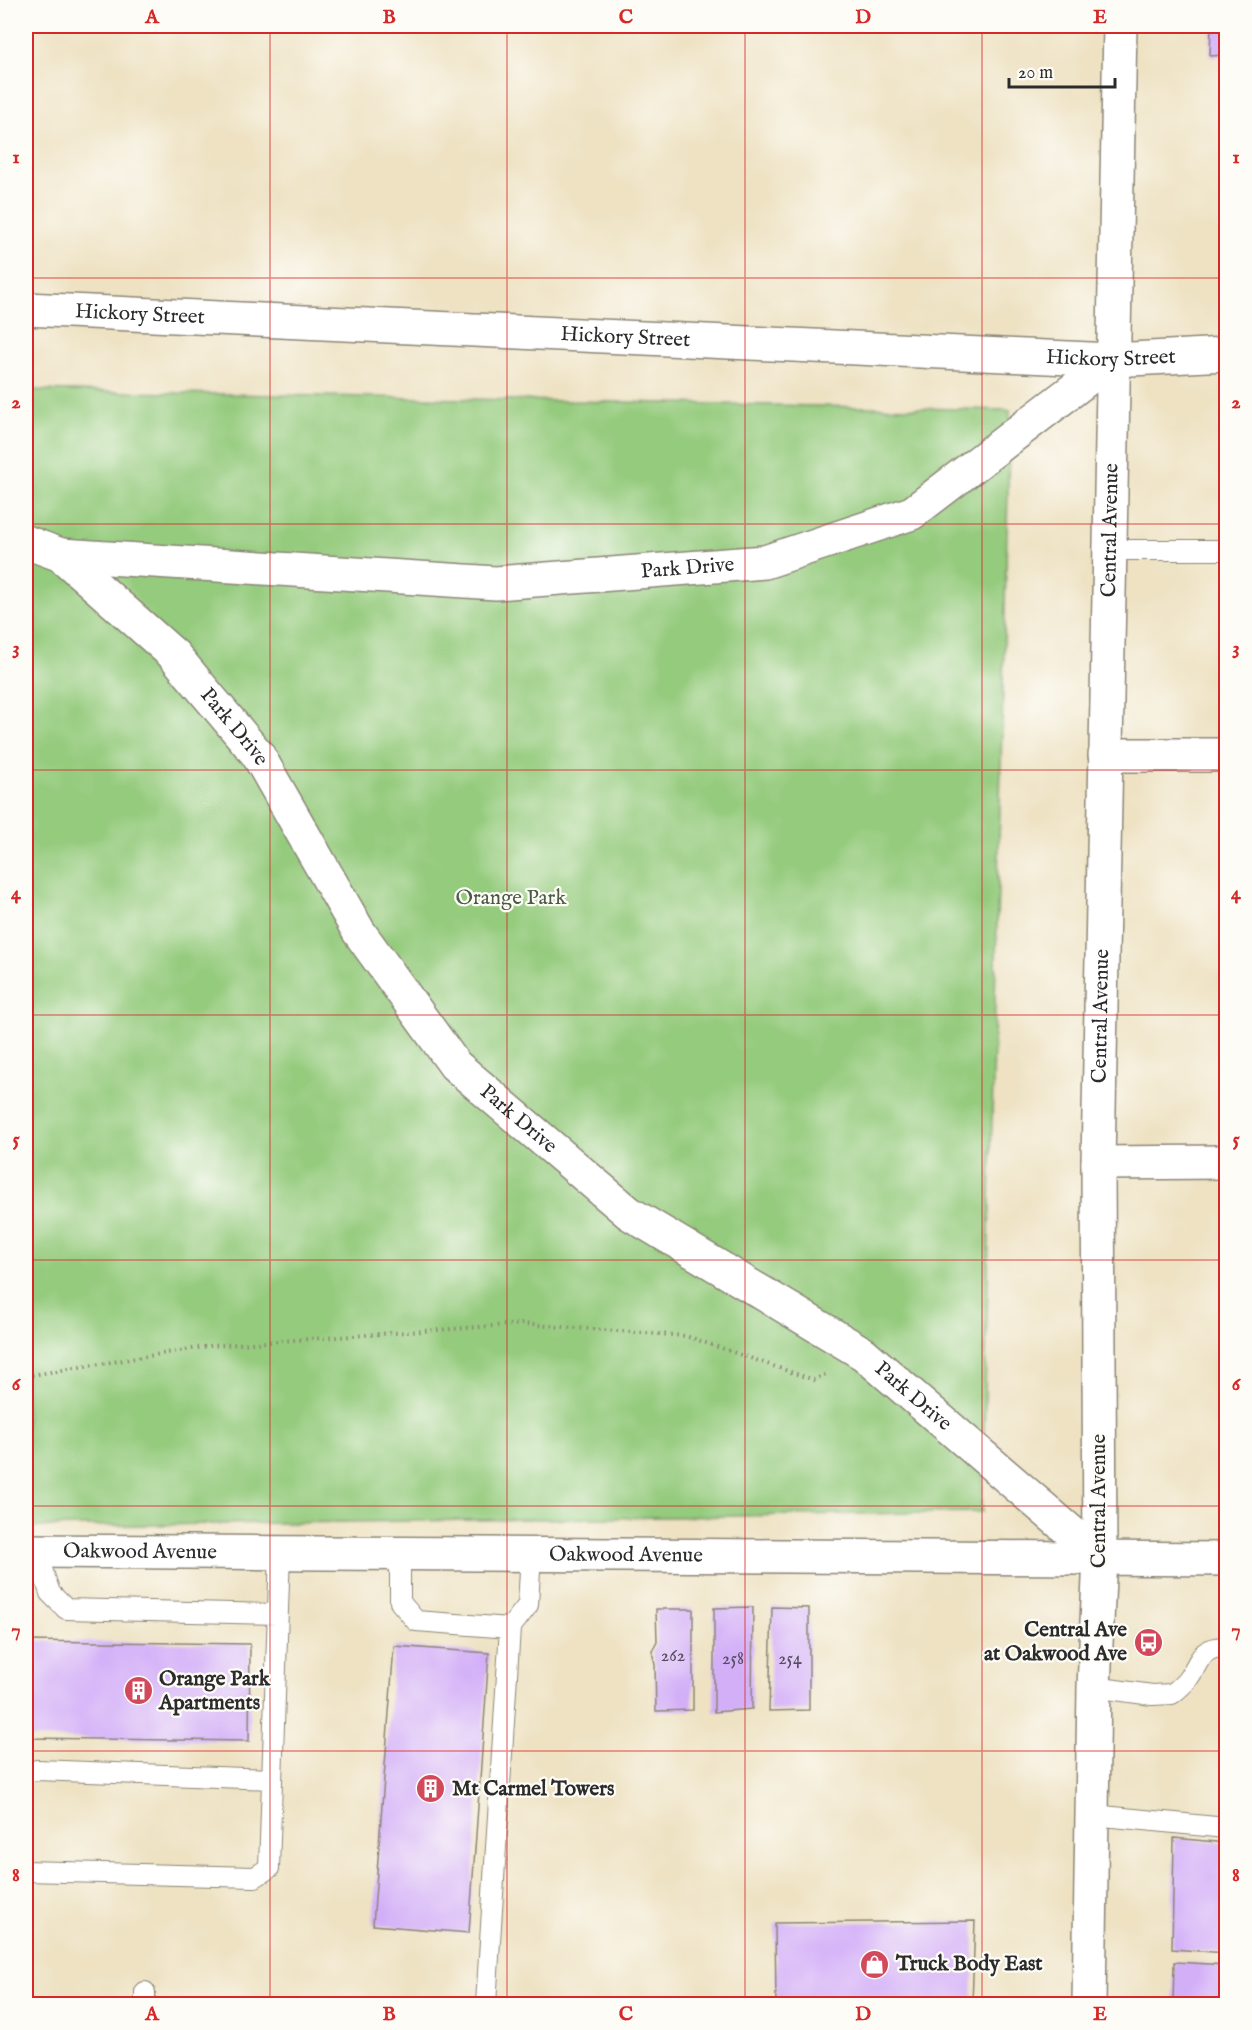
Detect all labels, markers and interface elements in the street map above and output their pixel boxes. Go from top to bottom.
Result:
text: A [144,5,160,30]
text: B [382,5,396,30]
text: C [619,5,633,30]
text: D [855,5,871,30]
text: E [1093,5,1107,30]
scale bar [1009,51,1116,89]
text: 20 m [1018,62,1053,85]
text: 1 [12,145,20,170]
text: 1 [1232,145,1240,170]
street label: Hickory Street [74,298,205,331]
street label: Hickory Street [560,321,691,354]
street label: Hickory Street [1045,343,1176,374]
text: 2 [11,390,21,415]
text: 2 [1231,390,1241,415]
street label: Central Avenue [1095,463,1125,598]
street label: Park Drive [640,551,736,585]
text: 3 [12,636,20,661]
text: 3 [1232,636,1240,661]
street label: Park Drive [194,682,275,771]
text: 4 [11,881,22,906]
text: 4 [1231,881,1242,906]
park label: Orange Park [456,885,567,912]
street label: Central Avenue [1086,948,1116,1084]
street label: Park Drive [474,1078,563,1160]
text: 5 [12,1127,20,1152]
text: 5 [1232,1127,1240,1152]
street label: Park Drive [869,1356,958,1437]
text: 6 [12,1372,22,1397]
text: 6 [1232,1372,1242,1397]
street label: Central Avenue [1086,1434,1113,1568]
street label: Oakwood Avenue [63,1538,217,1566]
street label: Oakwood Avenue [549,1541,703,1569]
place label: Central Ave at Oakwood Ave [984,1617,1127,1668]
text: 7 [11,1618,21,1643]
text: 7 [1231,1618,1241,1643]
bus stop icon: Central Ave at Oakwood Ave [1132,1626,1164,1658]
house number: 262 [661,1645,685,1668]
house number: 258 [722,1648,744,1671]
house number: 254 [778,1648,802,1671]
place label: Orange Park Apartments [158,1666,271,1717]
building icon: Orange Park Apartments [122,1675,154,1707]
building icon: Mt Carmel Towers [415,1773,447,1805]
place label: Mt Carmel Towers [452,1776,614,1803]
text: 8 [12,1863,20,1888]
text: 8 [1232,1863,1240,1888]
shop icon: Truck Body East [859,1948,891,1980]
place label: Truck Body East [895,1951,1043,1978]
text: A [144,2002,160,2027]
text: B [382,2002,396,2027]
text: C [619,2002,633,2027]
text: D [855,2002,871,2027]
text: E [1093,2002,1107,2027]

